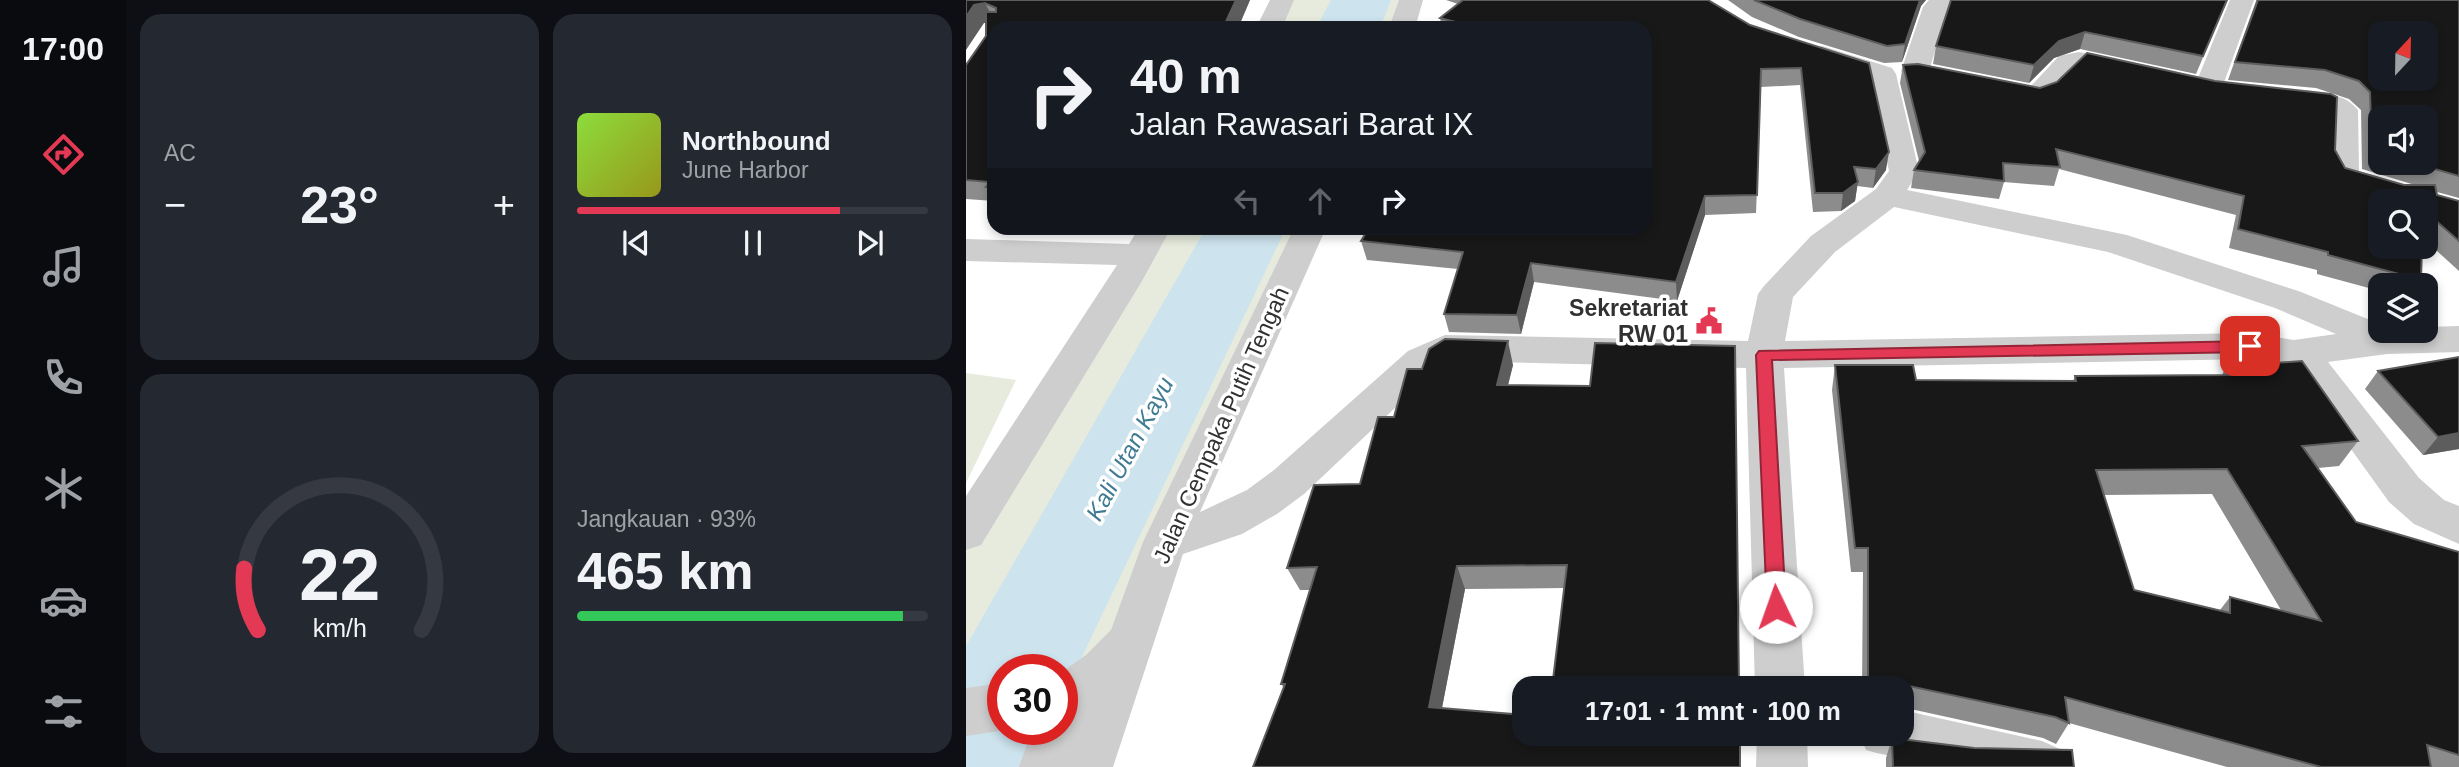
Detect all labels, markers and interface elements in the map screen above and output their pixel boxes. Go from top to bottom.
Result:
north arrow [2368,21,2438,91]
map controls [2368,21,2438,343]
text: 17:00 [22,31,104,67]
icon: right [1015,49,1106,140]
text: 40 m [1130,49,1242,103]
button: sound [2368,105,2438,175]
text: Jalan Rawasari Barat IX [1130,106,1473,142]
text: Northbound [682,126,831,156]
icon: directions [39,130,88,179]
text: AC [164,140,196,166]
text: June Harbor [682,157,809,183]
text: 23° [300,176,379,234]
icon: left [1228,182,1266,220]
icon: ahead [1301,182,1339,220]
icon: right [1374,182,1412,220]
text: − [164,184,186,226]
text: + [493,184,515,226]
button: search [2368,189,2438,259]
icon: previous [617,224,655,262]
icon: pause [734,224,772,262]
icon: next [851,224,889,262]
icon: music [39,242,88,291]
button: layers [2368,273,2438,343]
street label: Jalan Cempaka Putih Tengah [1148,283,1294,567]
place label: Sekretariat RW 01 [1569,295,1688,347]
public building icon: Sekretariat RW 01 [1694,306,1724,336]
pin [2220,316,2280,376]
icon: arrive [2231,327,2269,365]
icon: phone [39,353,88,402]
water label: Kali Utan Kayu [1080,372,1179,525]
icon: climate [39,464,88,513]
text: Jangkauan · 93% [577,506,756,532]
text: 22 [299,534,380,615]
text: 465 km [577,542,753,600]
position arrow [1739,570,1813,644]
icon: car [39,576,88,625]
text: km/h [312,613,367,641]
speed limit sign: 30 [987,654,1078,745]
icon: filters [39,687,88,736]
text: 17:01 · 1 mnt · 100 m [1585,696,1841,726]

